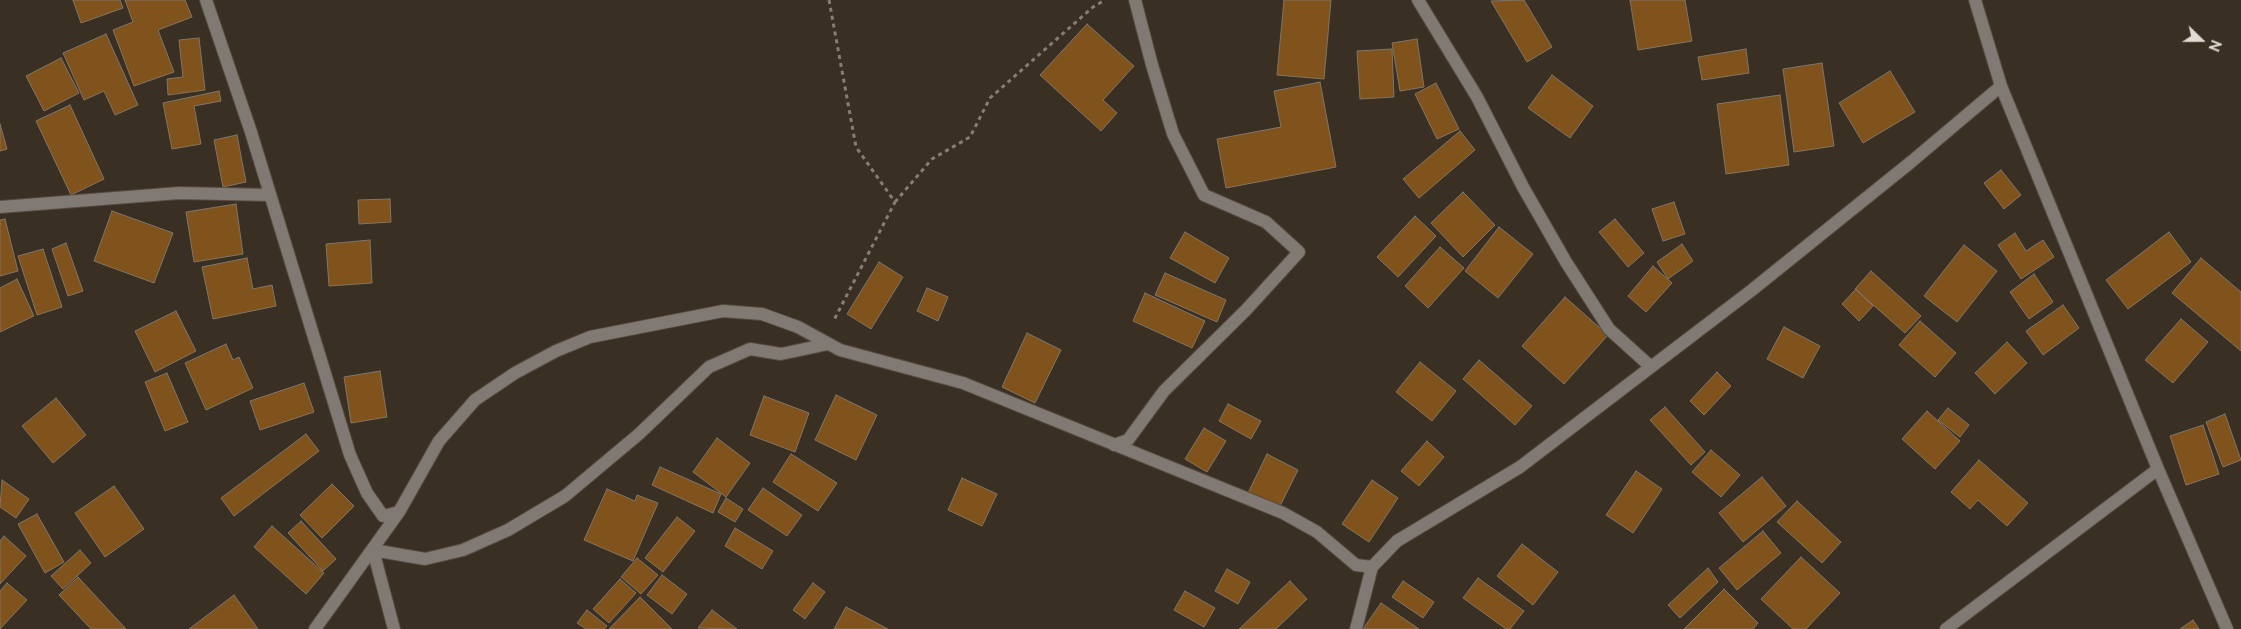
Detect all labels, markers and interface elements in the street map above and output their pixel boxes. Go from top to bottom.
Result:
north arrow [2176,15,2226,65]
text: N [2205,38,2224,54]

